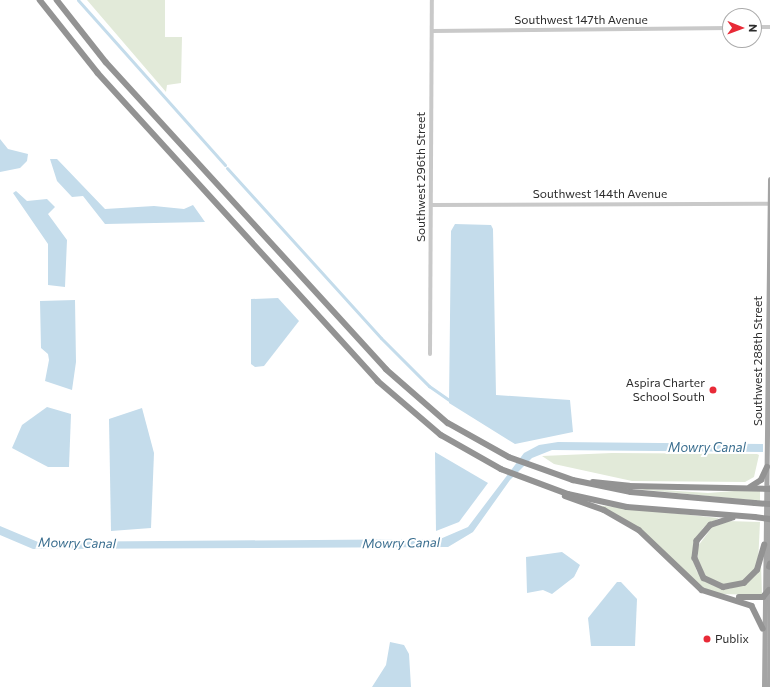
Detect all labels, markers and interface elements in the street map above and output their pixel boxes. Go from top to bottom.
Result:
north arrow [722,8,762,48]
street label: Southwest 147th Avenue [514,13,648,27]
text: N [747,24,760,32]
street label: Southwest 296th Street [414,112,428,242]
street label: Southwest 144th Avenue [533,187,667,201]
street label: Southwest 288th Street [751,296,765,426]
place label: Aspira Charter School South [626,376,705,404]
marker: Aspira Charter School South [708,385,718,395]
water label: Mowry Canal [668,439,746,455]
water label: Mowry Canal [38,535,116,551]
water label: Mowry Canal [362,535,440,551]
place label: Publix [715,632,749,646]
marker: Publix [702,634,712,644]

